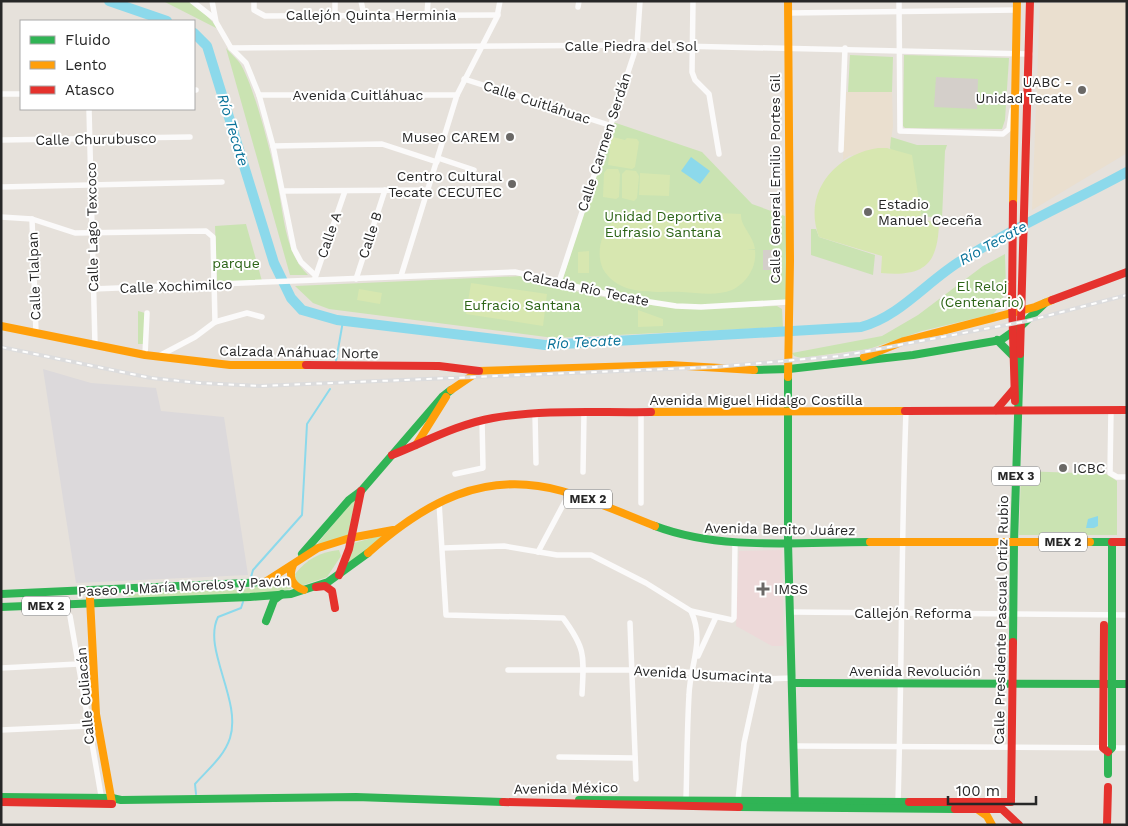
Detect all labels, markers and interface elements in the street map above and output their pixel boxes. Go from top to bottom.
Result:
street label: Callejón Quinta Herminia [286,7,456,23]
legend [20,20,195,110]
text: Fluido [65,31,110,49]
street label: Calle Piedra del Sol [564,38,698,54]
text: Lento [65,56,107,74]
street label: Calle Carmen Serdán [574,71,634,213]
street label: Calle General Emilio Portes Gil [767,74,783,284]
place label: UABC - Unidad Tecate [975,74,1072,106]
street label: Calle Cuitláhuac [481,77,593,127]
text: Atasco [65,81,114,99]
marker: UABC - Unidad Tecate [1076,84,1088,96]
street label: Avenida Cuitláhuac [293,87,424,103]
water label: Río Tecate [213,92,253,168]
place label: Museo CAREM [402,129,500,145]
street label: Calle Churubusco [35,130,157,148]
marker: Museo CAREM [504,131,516,143]
street label: Calle Lago Texcoco [83,162,101,292]
place label: Centro Cultural Tecate CECUTEC [388,168,503,200]
marker: Centro Cultural Tecate CECUTEC [506,178,518,190]
place label: Estadio Manuel Ceceña [878,196,982,228]
marker: Estadio Manuel Ceceña [862,206,874,218]
park label: Unidad Deportiva Eufrasio Santana [604,208,722,240]
street label: Calle A [314,210,344,260]
street label: Calle B [355,210,385,260]
water label: Río Tecate [956,217,1030,269]
street label: Calle Tlalpan [24,231,44,321]
park label: parque [212,255,260,271]
street label: Calzada Río Tecate [521,267,651,309]
street label: Calle Xochimilco [119,276,233,296]
park label: El Reloj (Centenario) [940,278,1024,310]
park label: Eufracio Santana [464,297,580,313]
water label: Río Tecate [546,331,622,353]
street label: Calzada Anáhuac Norte [219,343,379,361]
street label: Avenida Miguel Hidalgo Costilla [649,392,863,408]
place label: ICBC [1073,460,1106,476]
marker: ICBC [1057,462,1069,474]
road number: MEX 3 [992,466,1040,486]
road number: MEX 2 [564,489,612,508]
street label: Calle Presidente Pascual Ortiz Rubio [991,495,1011,745]
street label: Avenida Benito Juárez [704,520,856,538]
road number: MEX 2 [1039,532,1087,552]
street label: Paseo J. María Morelos y Pavón [77,572,291,600]
place label: IMSS [774,581,808,597]
marker: IMSS [756,582,770,596]
road number: MEX 2 [22,596,70,616]
street label: Callejón Reforma [854,605,972,621]
street label: Calle Culiacán [73,647,97,745]
street label: Avenida Usumacinta [633,662,773,686]
street label: Avenida Revolución [849,663,981,679]
scale bar [948,774,1036,806]
street label: Avenida México [513,779,619,797]
text: 100 m [956,782,1000,800]

